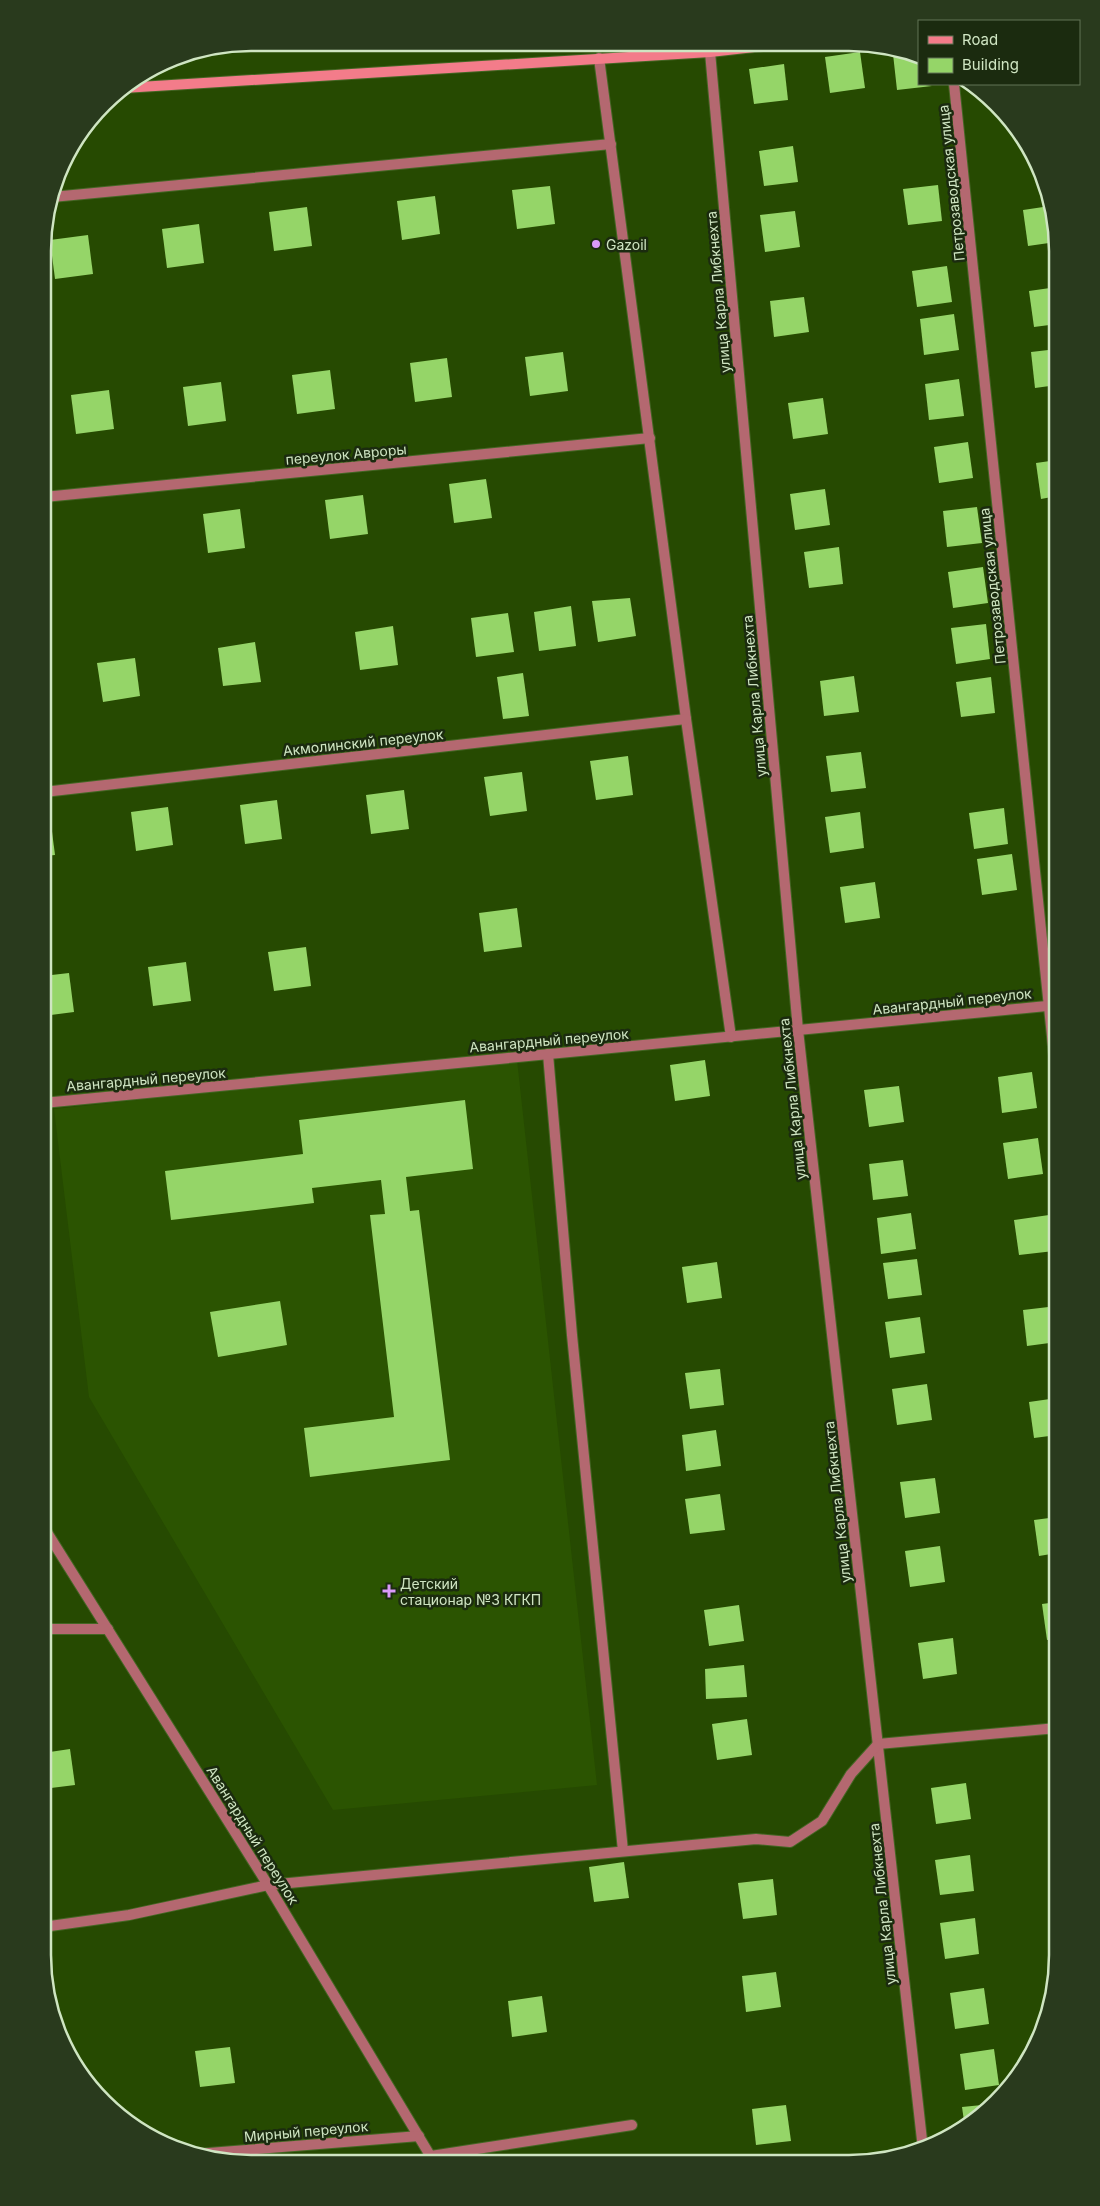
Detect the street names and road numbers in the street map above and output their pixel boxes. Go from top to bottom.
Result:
street label: Петрозаводская улица [934,104,968,262]
street label: улица Карла Либкнехта [702,210,734,374]
street label: переулок Авроры [285,440,407,468]
street label: Петрозаводская улица [975,507,1009,665]
street label: улица Карла Либкнехта [738,614,770,778]
street label: Акмолинский переулок [282,725,444,759]
street label: Авангардный переулок [872,984,1033,1018]
street label: улица Карла Либкнехта [775,1017,809,1181]
street label: Авангардный переулок [469,1025,630,1055]
street label: Авангардный переулок [66,1064,227,1094]
street label: улица Карла Либкнехта [820,1420,854,1584]
street label: Авангардный переулок [203,1763,303,1908]
street label: улица Карла Либкнехта [865,1822,899,1986]
street label: Мирный переулок [243,2117,369,2145]

